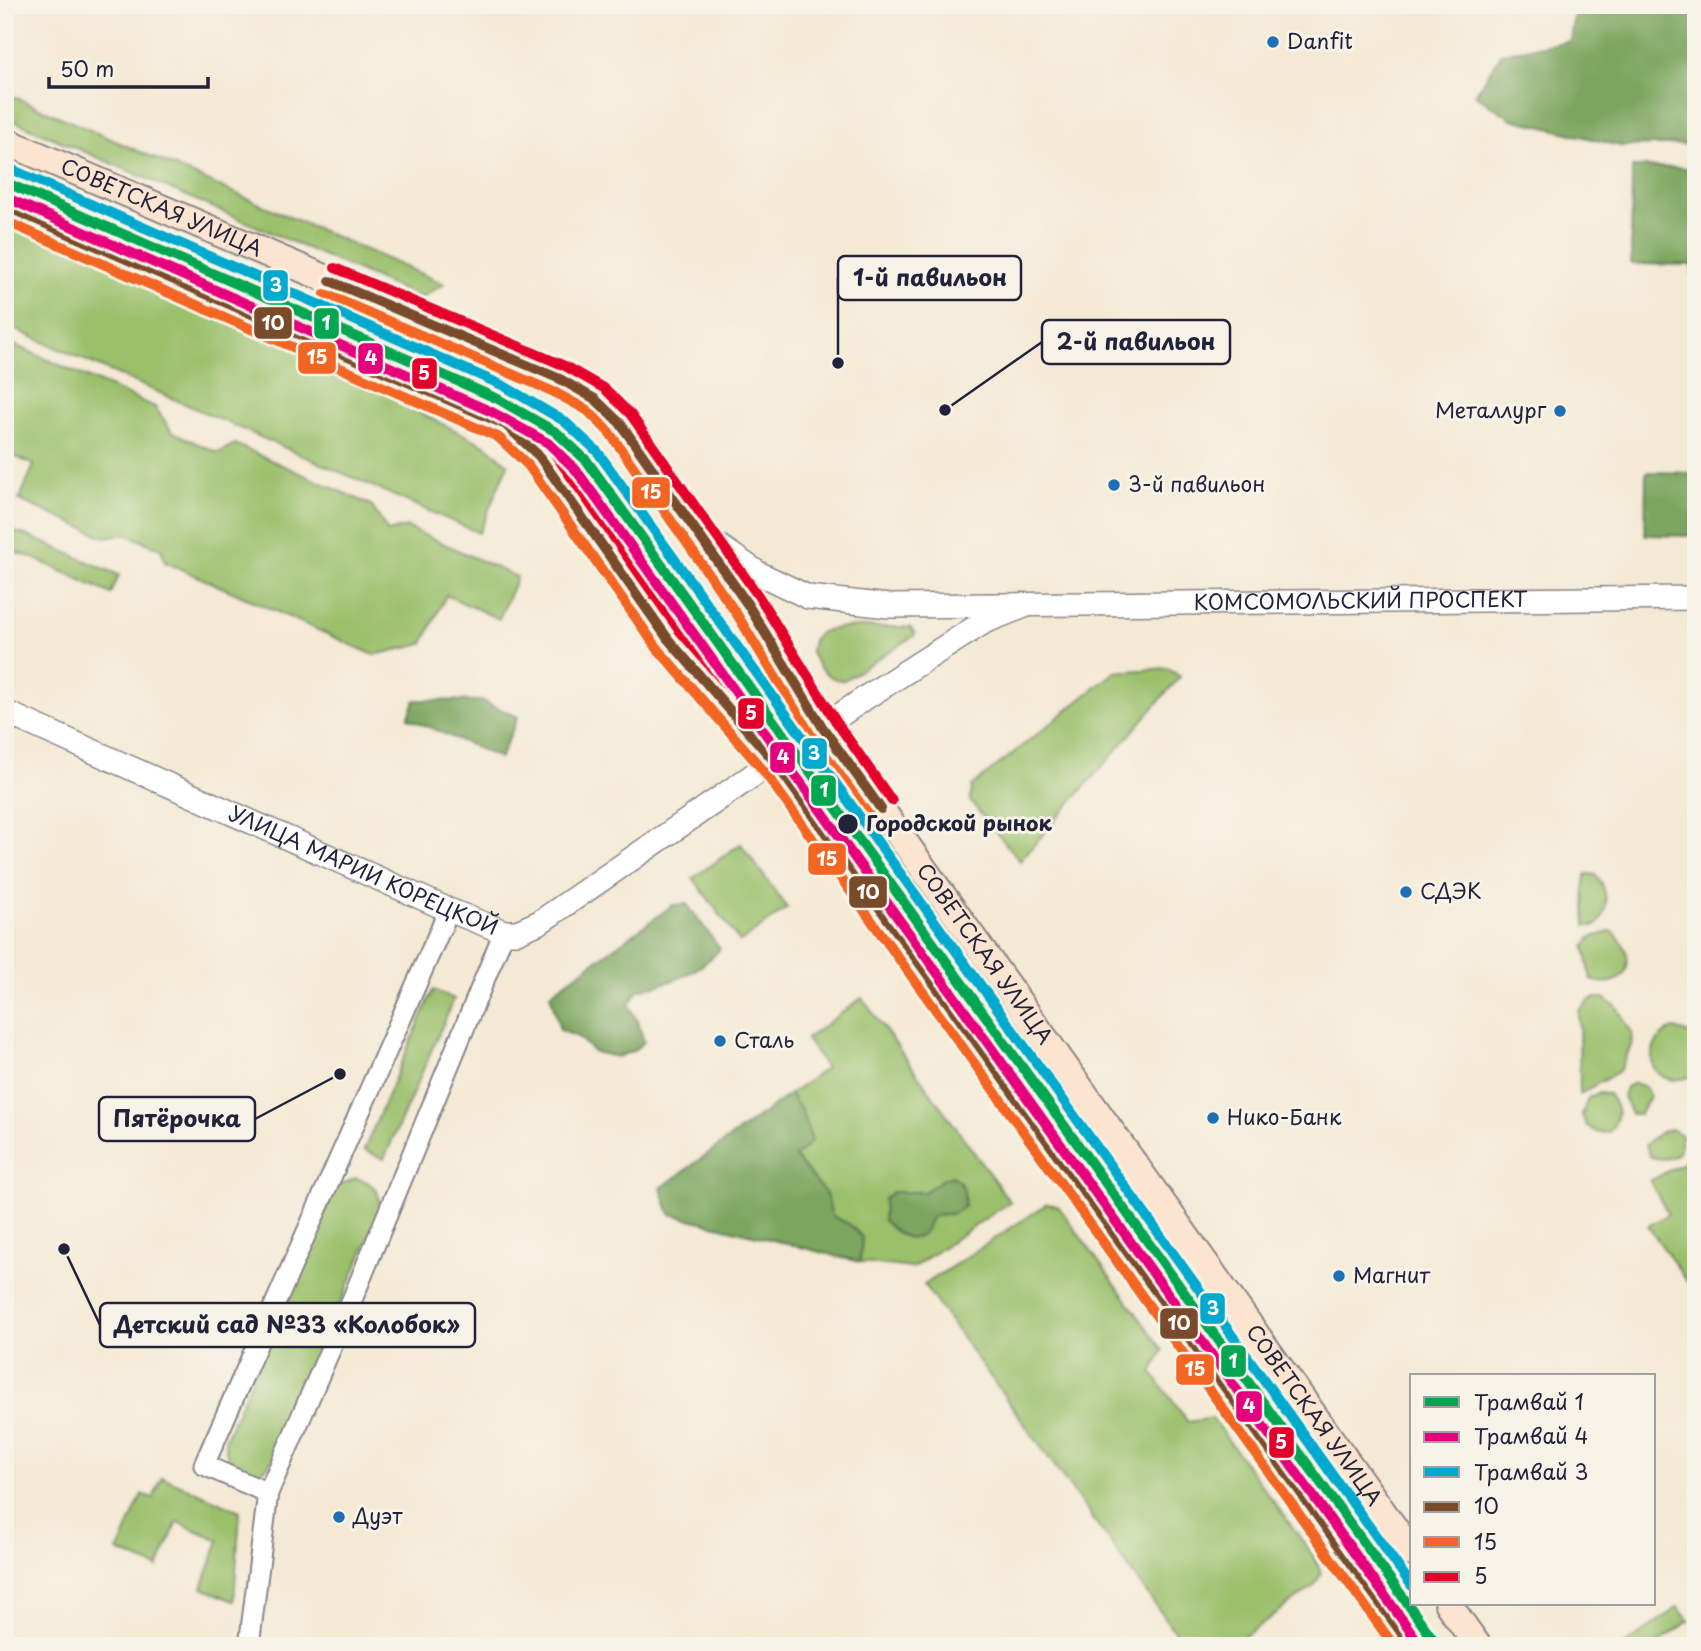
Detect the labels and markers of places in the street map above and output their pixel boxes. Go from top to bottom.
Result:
place label: Danfit [1287,24,1353,56]
marker: Danfit [1265,34,1281,50]
callout: 1-й павильон [838,256,1021,300]
callout: 2-й павильон [1042,320,1230,364]
place label: Металлург [1435,393,1547,425]
marker: Металлург [1552,403,1568,419]
place label: 3-й павильон [1128,467,1265,499]
marker: 3-й павильон [1106,477,1122,493]
place label: Городской рынок [866,806,1052,838]
marker: Городской рынок [836,812,860,836]
place label: СДЭК [1420,874,1482,906]
marker: СДЭК [1398,884,1414,900]
place label: Сталь [734,1023,794,1055]
marker: Сталь [712,1033,728,1049]
callout: Пятёрочка [99,1097,255,1141]
place label: Нико-Банк [1227,1100,1342,1132]
marker: Нико-Банк [1205,1110,1221,1126]
place label: Магнит [1353,1258,1430,1290]
marker: Магнит [1331,1268,1347,1284]
callout: Детский сад №33 «Колобок» [100,1303,475,1347]
place label: Дуэт [352,1499,403,1531]
marker: Дуэт [331,1509,347,1525]

